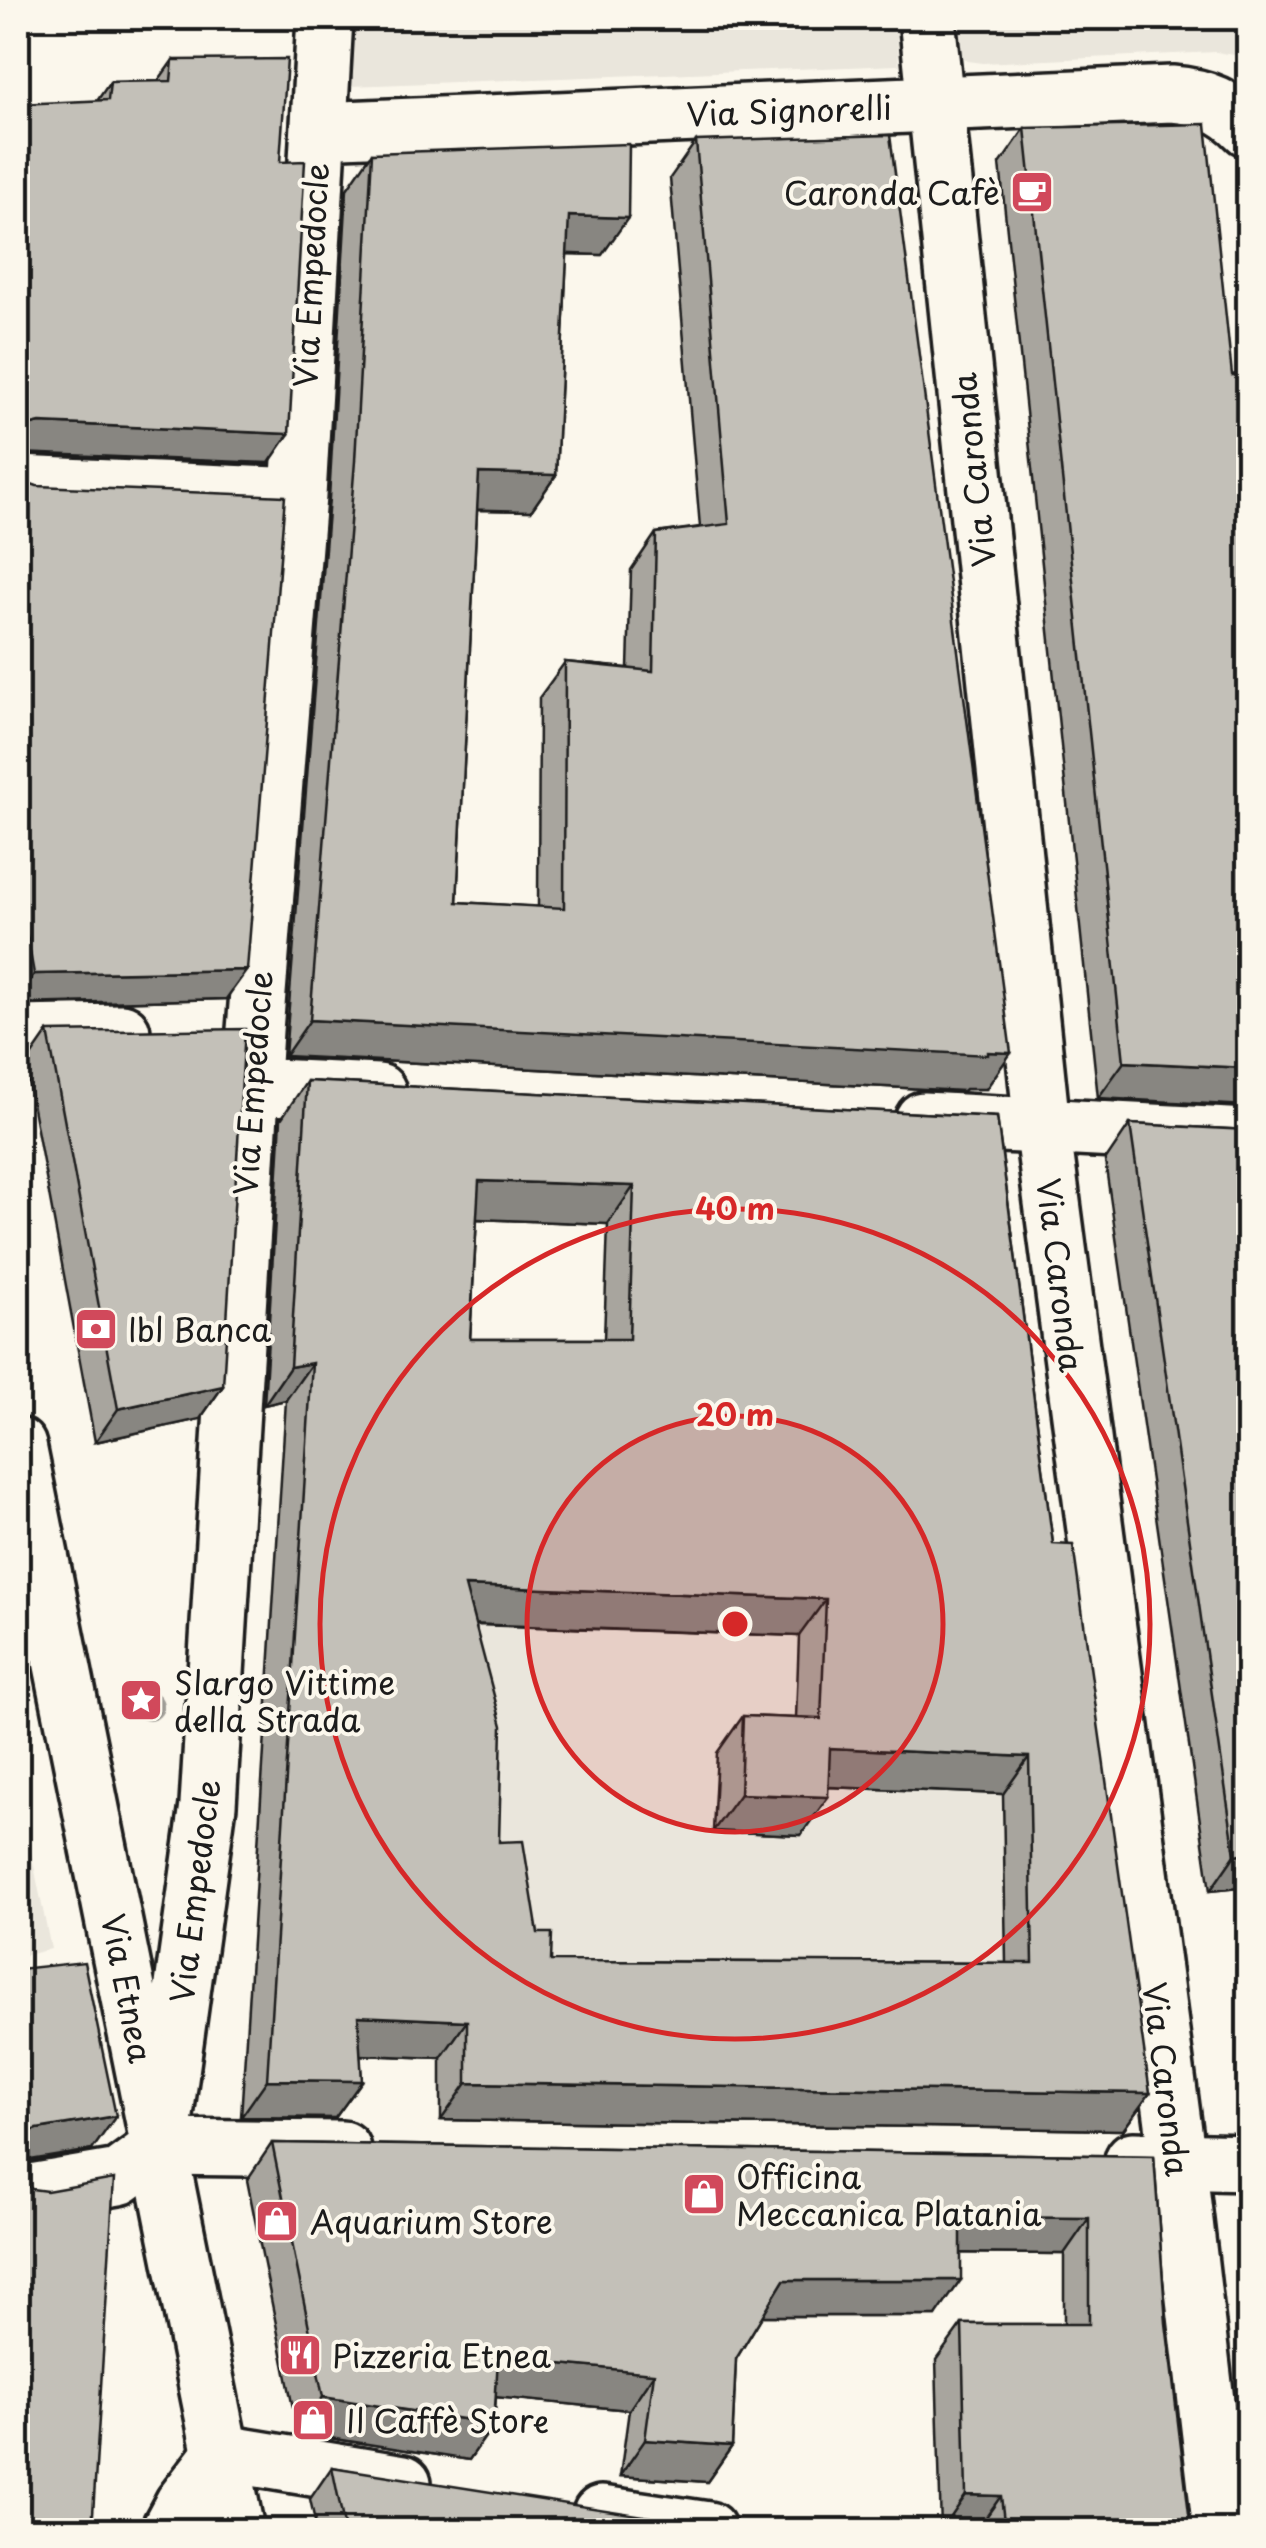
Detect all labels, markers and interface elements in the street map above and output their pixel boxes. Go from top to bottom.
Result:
street label: Via Signorelli [685,82,893,138]
street label: Via Empedocle [280,161,340,389]
place label: Caronda Cafè [784,168,1000,216]
cafe icon: Caronda Cafè [1009,169,1055,215]
street label: Via Caronda [939,370,1007,569]
street label: Via Empedocle [220,969,284,1197]
street label: Via Caronda [1025,1175,1097,1375]
text: 40 m [695,1185,775,1230]
place label: Ibl Banca [128,1305,271,1353]
bank icon: Ibl Banca [73,1306,119,1352]
text: 20 m [696,1391,774,1436]
centre of rings [717,1606,753,1642]
place label: Slargo Vittime della Strada [174,1658,395,1743]
place icon: Slargo Vittime della Strada [118,1677,164,1723]
street label: Via Empedocle [156,1776,232,2006]
street label: Via Etnea [90,1909,166,2067]
street label: Via Caronda [1131,1979,1203,2179]
place label: Officina Meccanica Platania [736,2152,1042,2237]
shop icon: Officina Meccanica Platania [681,2171,727,2217]
place label: Aquarium Store [310,2197,553,2245]
shop icon: Aquarium Store [254,2198,300,2244]
place label: Pizzeria Etnea [332,2331,551,2379]
restaurant icon: Pizzeria Etnea [277,2332,323,2378]
place label: Il Caffè Store [346,2396,549,2444]
shop icon: Il Caffè Store [290,2397,336,2443]

